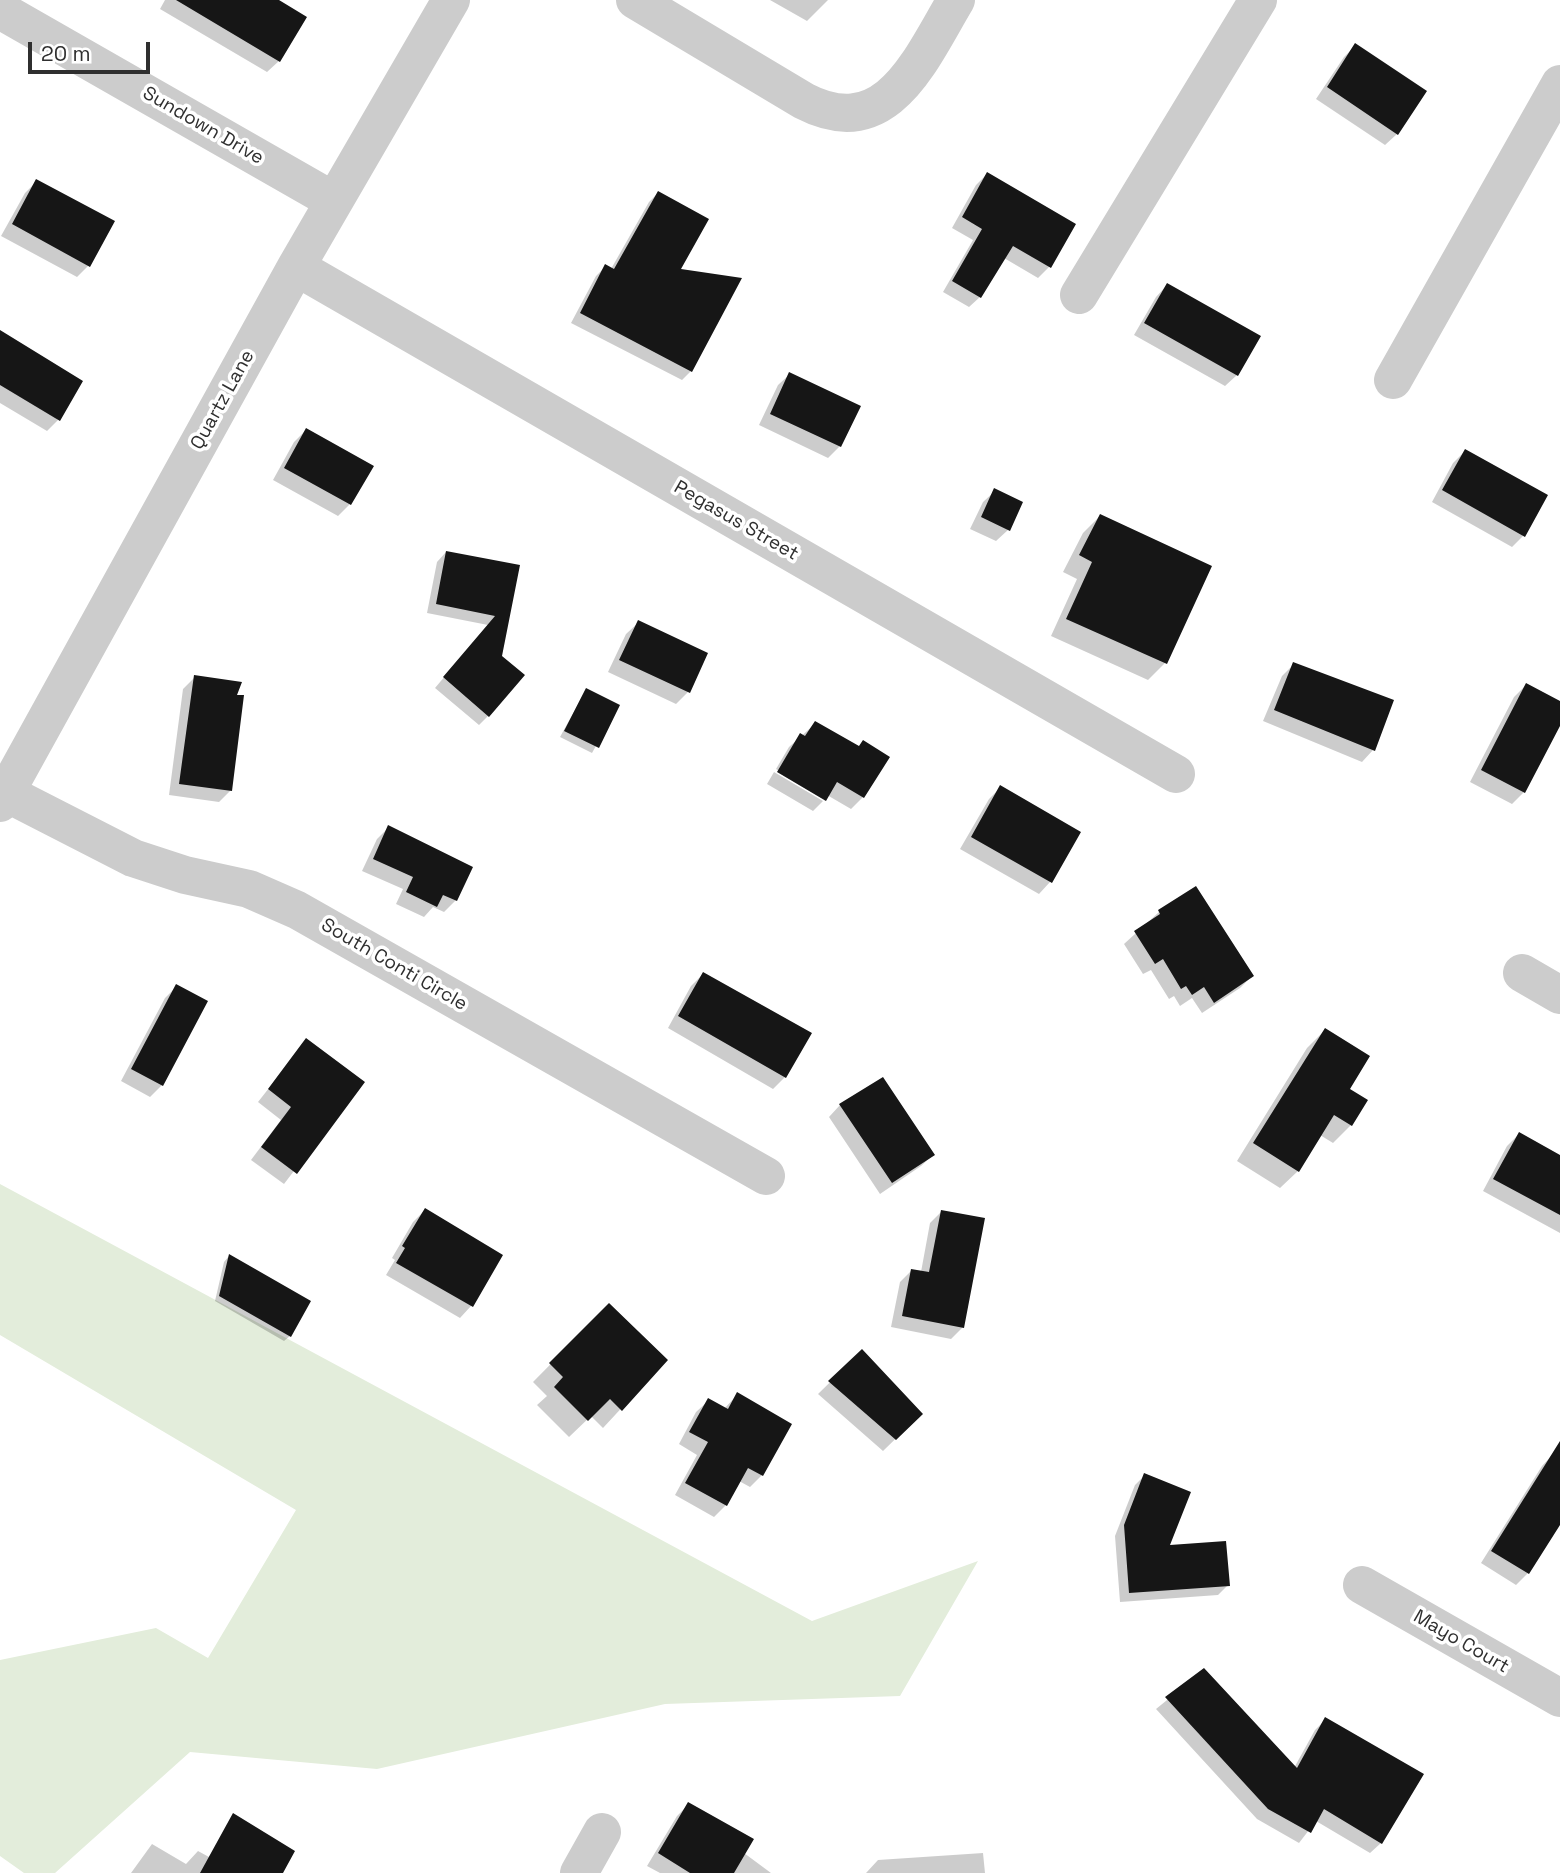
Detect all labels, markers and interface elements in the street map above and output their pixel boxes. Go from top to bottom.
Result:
scale bar [32,28,154,72]
text: 20 m [41,40,91,67]
street label: Sundown Drive [138,82,268,170]
street label: Quartz Lane [186,346,260,454]
street label: Pegasus Street [670,476,802,566]
street label: South Conti Circle [317,914,471,1016]
street label: Mayo Court [1409,1605,1513,1679]

